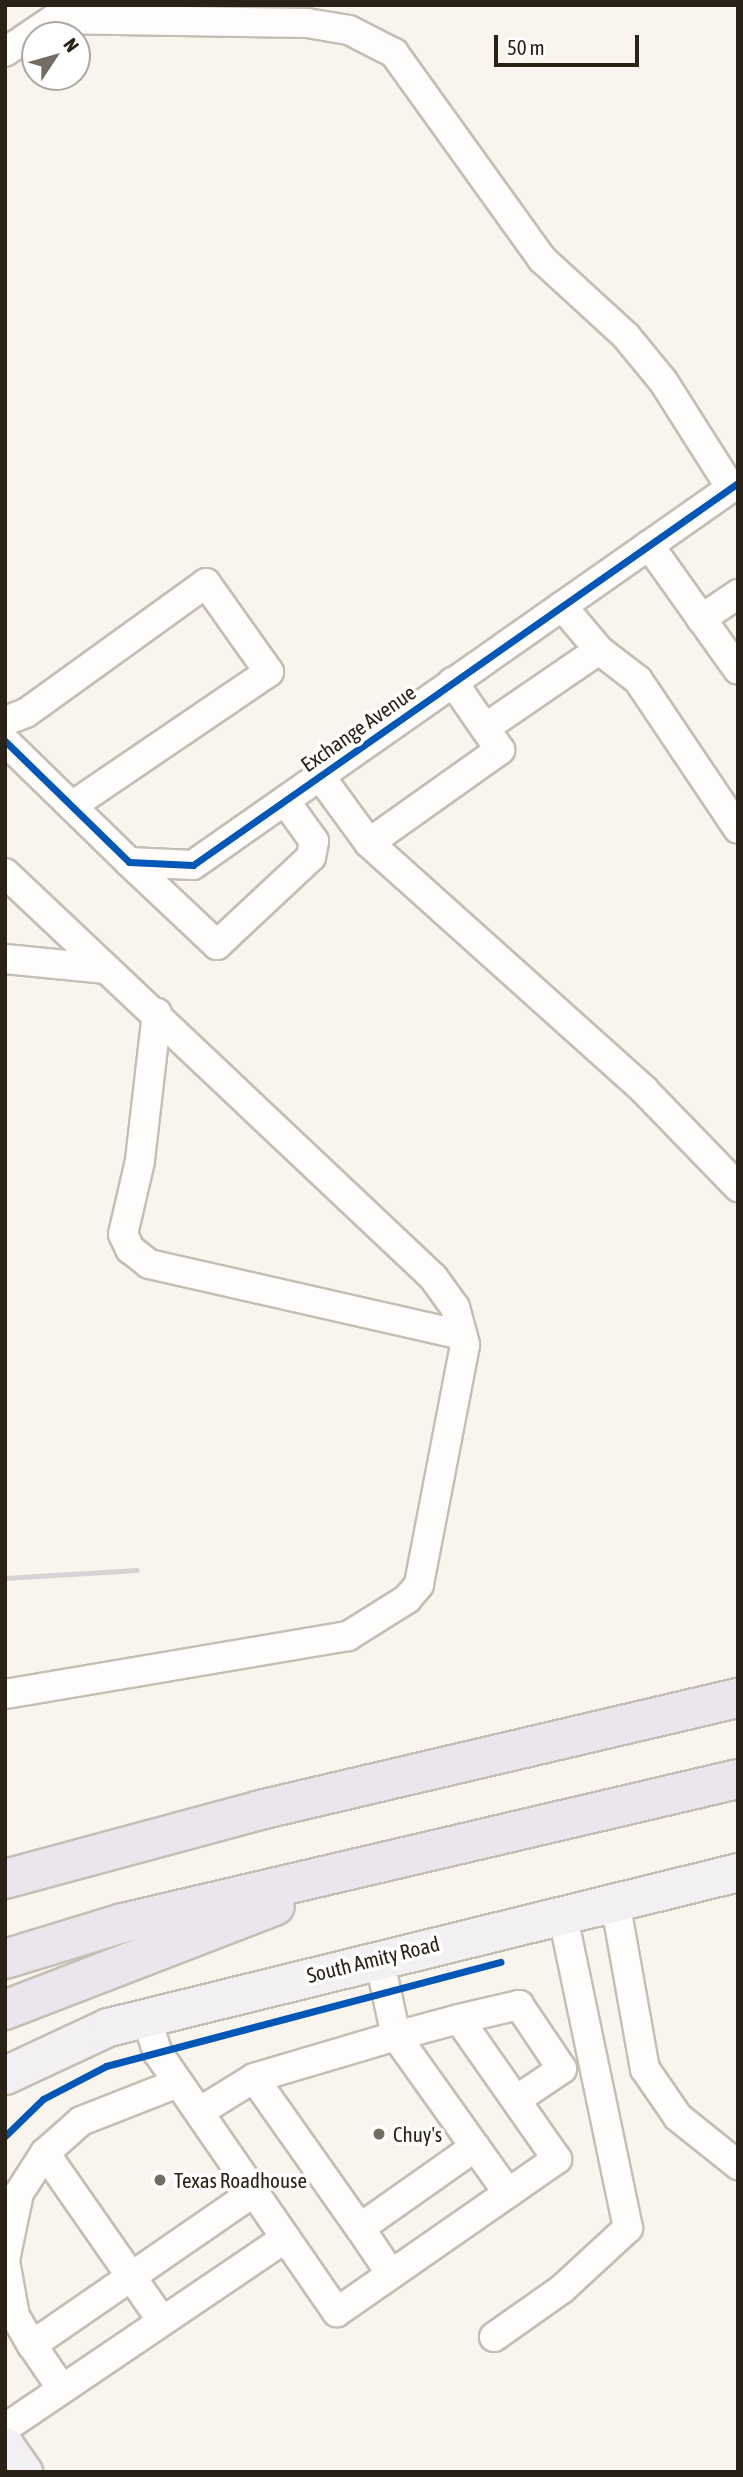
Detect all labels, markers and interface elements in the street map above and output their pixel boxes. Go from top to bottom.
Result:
north arrow [21,21,91,91]
scale bar [498,21,643,65]
text: N [59,34,84,56]
text: 50 m [507,35,545,59]
street label: Exchange Avenue [296,679,420,777]
street label: South Amity Road [304,1930,442,1988]
place label: Chuy's [393,2121,442,2147]
marker: Chuy's [371,2126,387,2142]
place label: Texas Roadhouse [174,2167,307,2193]
marker: Texas Roadhouse [152,2172,168,2188]

